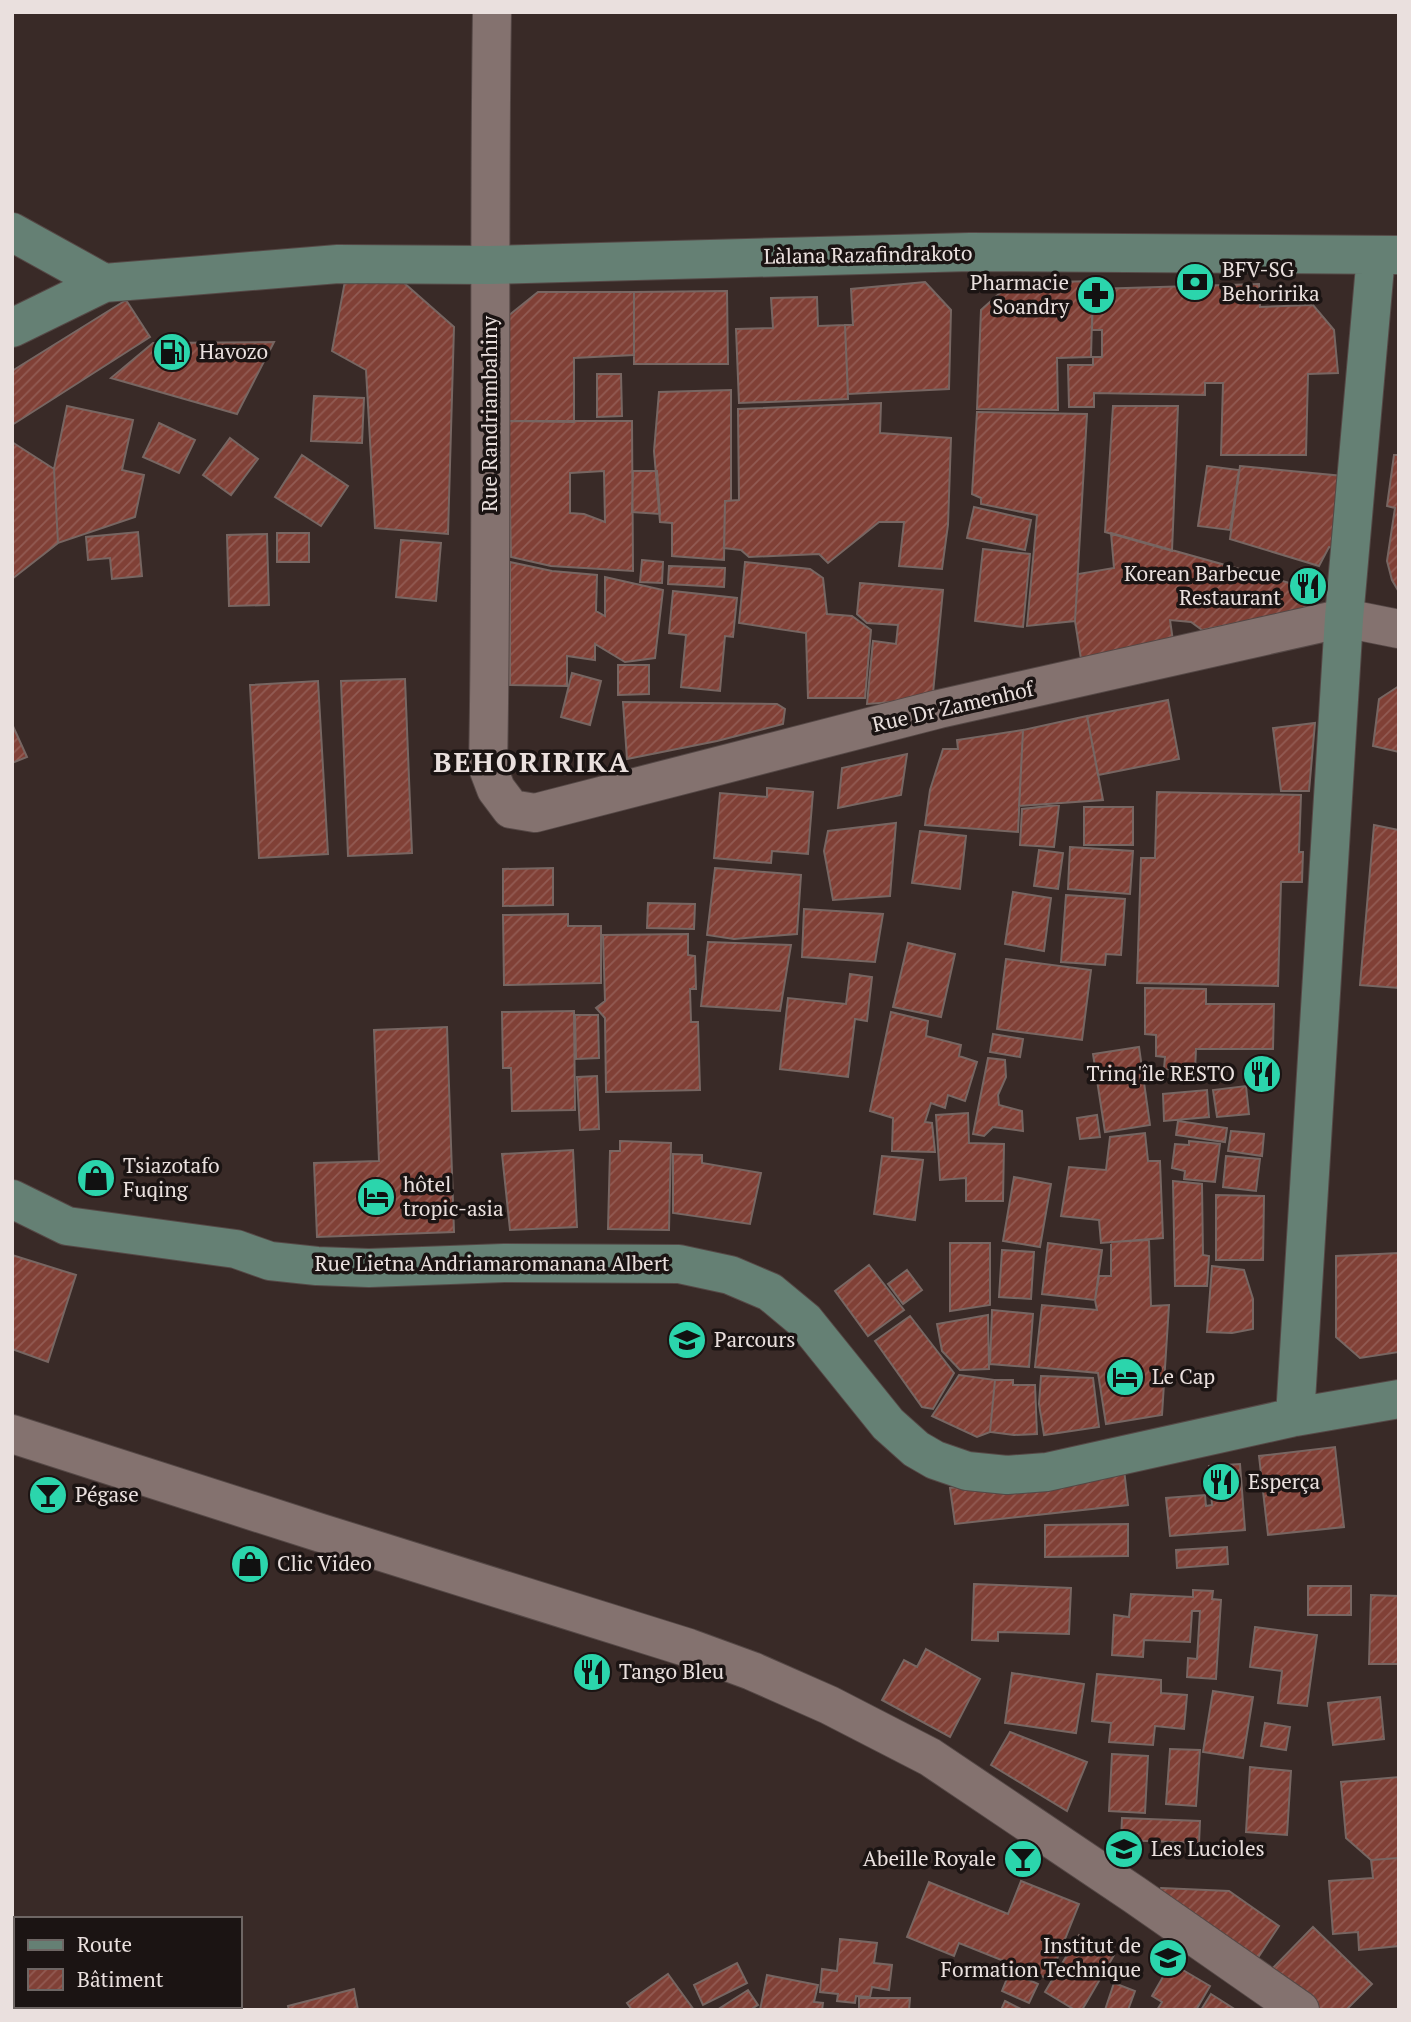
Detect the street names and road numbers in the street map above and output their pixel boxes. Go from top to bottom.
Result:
street label: Làlana Razafindrakoto [763,238,973,270]
street label: Rue Randriambahiny [475,316,503,512]
street label: Rue Dr Zamenhof [869,673,1038,738]
street label: Rue Lietna Andriamaromanana Albert [314,1249,670,1277]

